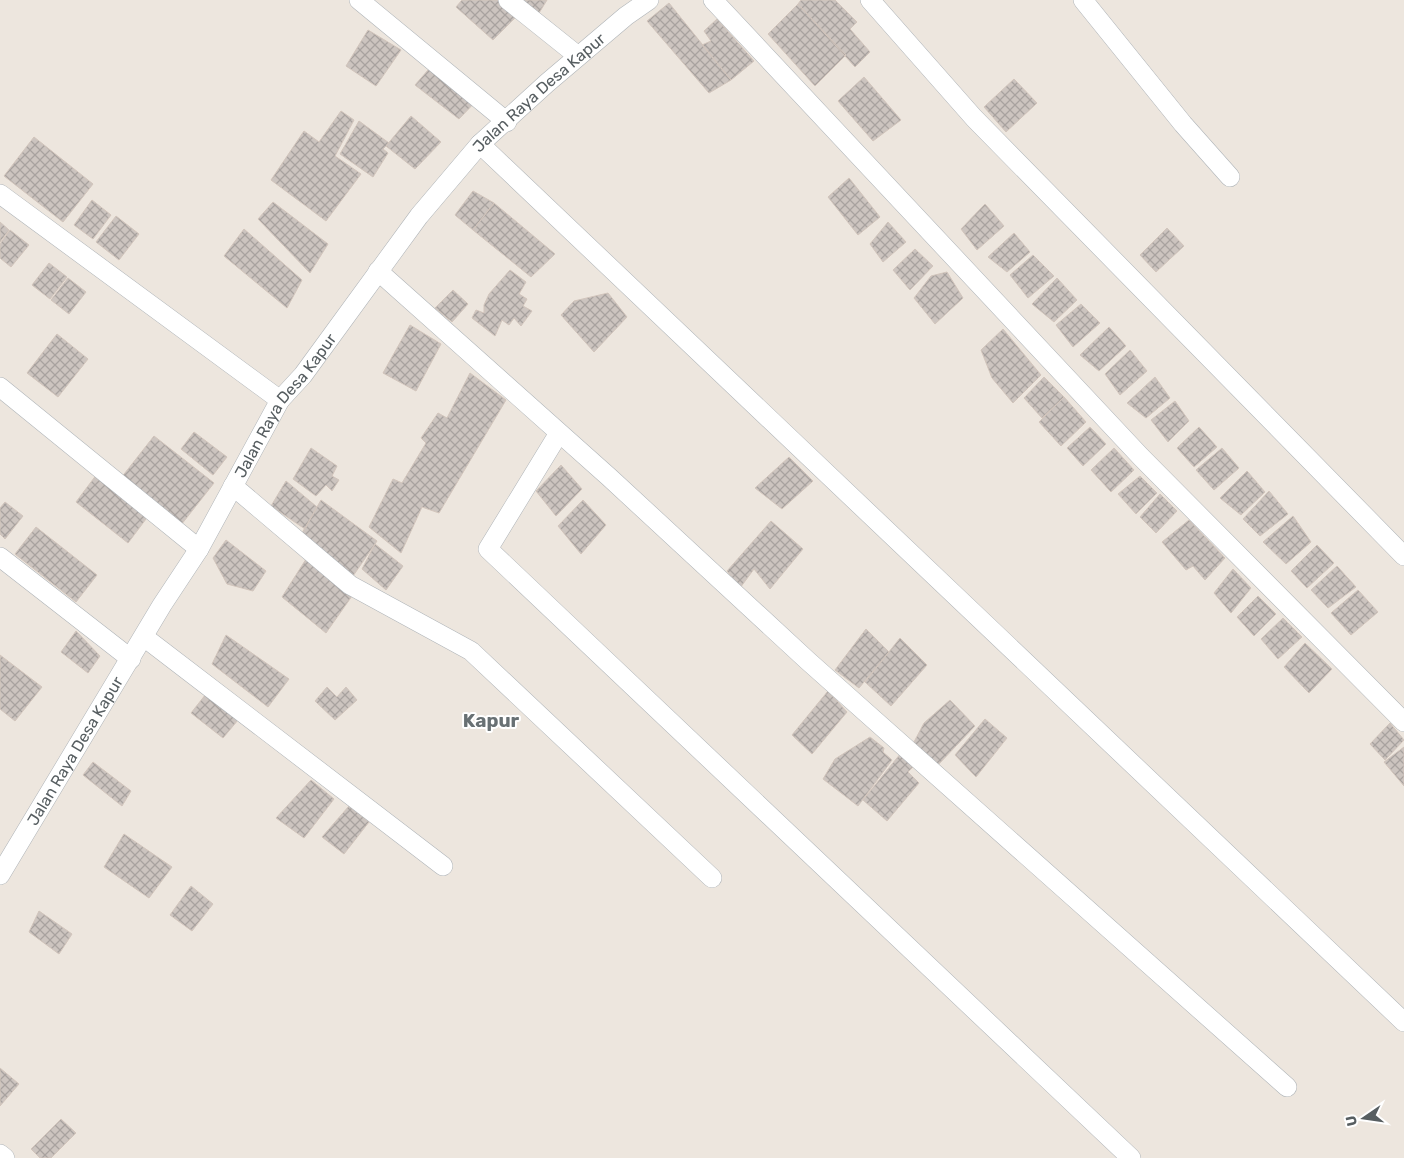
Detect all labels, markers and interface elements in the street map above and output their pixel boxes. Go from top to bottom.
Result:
street label: Jalan Raya Desa Kapur [469,29,609,156]
street label: Jalan Raya Desa Kapur [231,330,340,481]
street label: Jalan Raya Desa Kapur [23,673,127,829]
district label: Kapur [463,709,520,732]
north arrow [1339,1093,1389,1143]
text: U [1342,1114,1361,1128]

